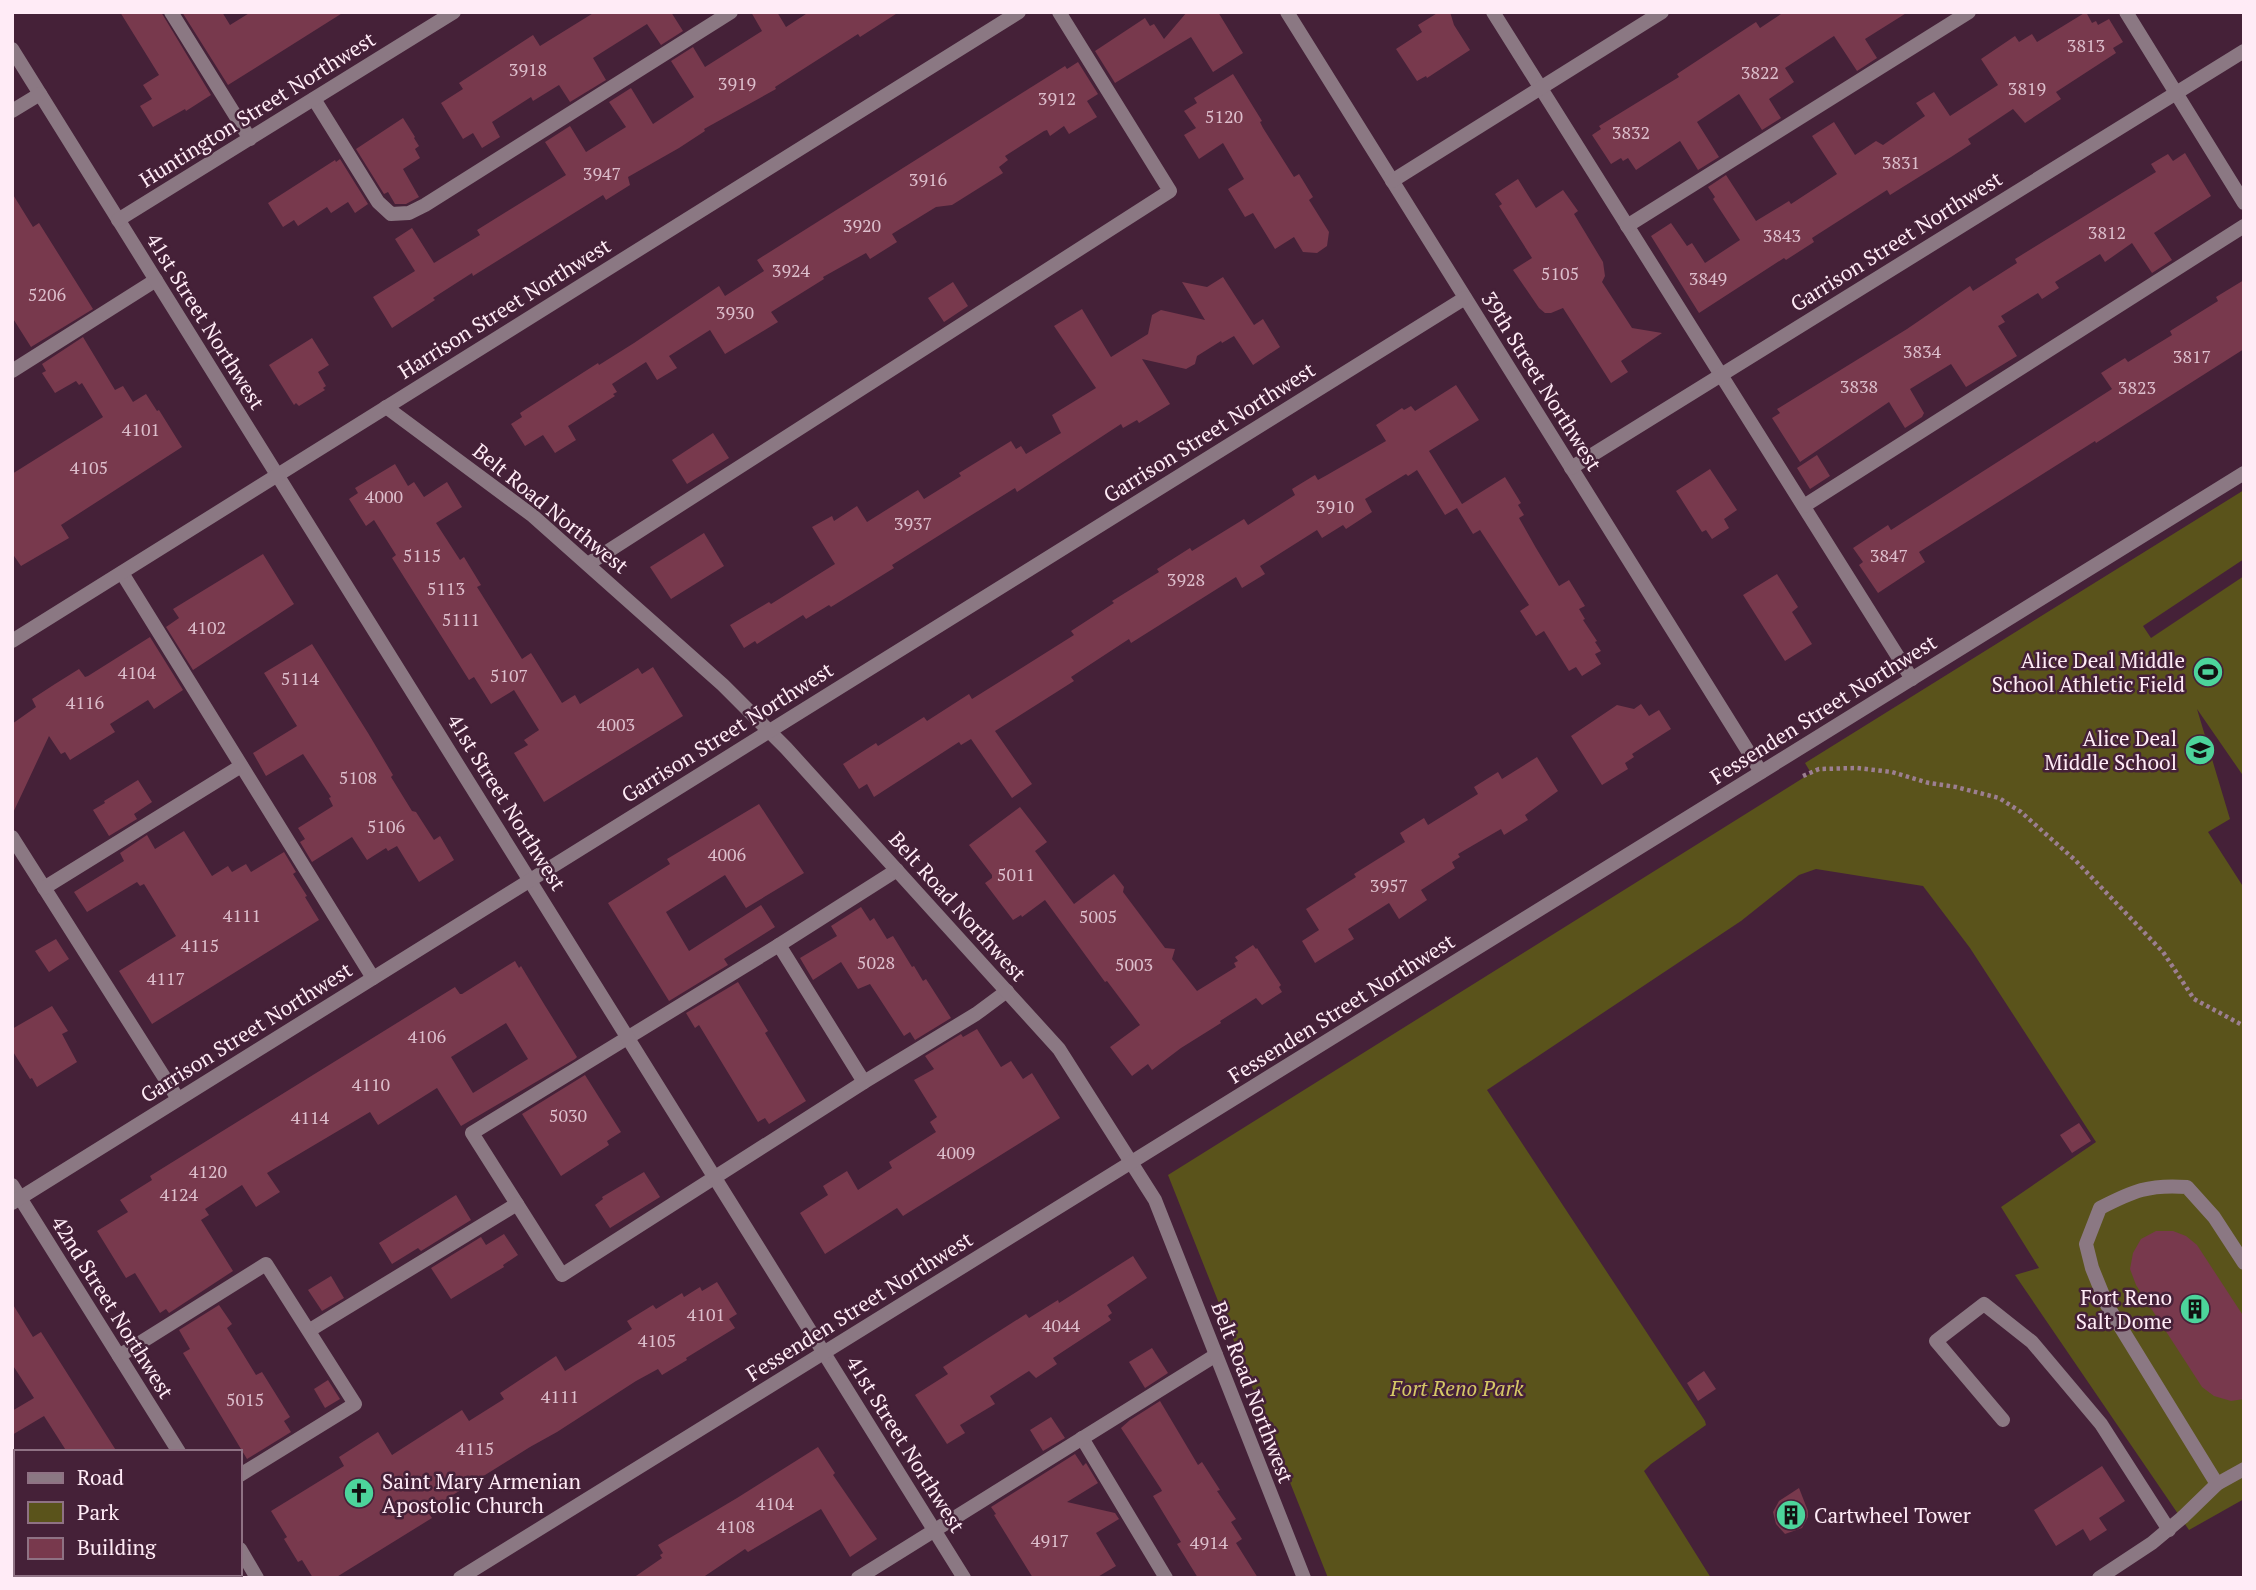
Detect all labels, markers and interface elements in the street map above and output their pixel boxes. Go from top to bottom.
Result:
street label: Huntington Street Northwest [134,25,380,193]
house number: 3813 [2067,33,2105,57]
house number: 3918 [509,57,547,81]
house number: 3822 [1741,60,1779,84]
house number: 3919 [718,71,756,95]
house number: 3819 [2008,76,2046,100]
house number: 3912 [1038,86,1076,110]
house number: 5120 [1205,104,1243,128]
house number: 3832 [1612,120,1650,144]
house number: 3831 [1882,150,1920,174]
house number: 3947 [583,161,621,185]
street label: Garrison Street Northwest [1785,164,2007,318]
house number: 3916 [909,167,948,191]
house number: 3920 [843,213,881,237]
house number: 3812 [2088,220,2126,244]
house number: 3843 [1763,223,1801,247]
street label: 41st Street Northwest [140,227,272,415]
street label: Harrison Street Northwest [393,231,616,385]
house number: 3924 [772,258,811,282]
house number: 5105 [1541,261,1579,285]
house number: 3849 [1689,266,1727,290]
house number: 5206 [28,282,67,306]
street label: 39th Street Northwest [1475,286,1609,476]
house number: 3930 [716,300,754,324]
house number: 3834 [1903,339,1942,363]
house number: 3817 [2173,344,2211,368]
street label: Garrison Street Northwest [1098,355,1320,509]
house number: 3838 [1840,374,1878,398]
house number: 3823 [2118,375,2156,399]
house number: 4101 [122,417,160,441]
street label: Belt Road Northwest [467,437,635,580]
house number: 4105 [70,455,108,479]
house number: 4000 [365,484,403,508]
house number: 3910 [1316,494,1354,518]
house number: 3937 [894,511,932,535]
house number: 5115 [403,543,441,567]
house number: 3847 [1870,543,1908,567]
house number: 3928 [1167,567,1205,591]
house number: 5113 [427,576,465,600]
house number: 5111 [442,607,480,631]
house number: 4102 [188,615,226,639]
street label: Fessenden Street Northwest [1705,628,1942,790]
place label: Alice Deal Middle School Athletic Field [1992,646,2185,698]
street label: Garrison Street Northwest [616,655,838,809]
sports icon: Alice Deal Middle School Athletic Field [2191,655,2225,689]
house number: 4104 [118,660,157,684]
house number: 5107 [490,663,528,687]
house number: 5114 [281,666,320,690]
house number: 4116 [66,690,105,714]
street label: 41st Street Northwest [441,708,573,896]
house number: 4003 [597,712,635,736]
place label: Alice Deal Middle School [2044,724,2177,776]
school or university icon: Alice Deal Middle School [2183,733,2217,767]
house number: 5108 [339,765,377,789]
house number: 5106 [367,814,406,838]
street label: Belt Road Northwest [883,825,1033,987]
house number: 4006 [708,842,747,866]
house number: 5011 [997,862,1035,886]
house number: 3957 [1370,873,1408,897]
house number: 4111 [223,903,261,927]
house number: 5005 [1079,904,1117,928]
street label: Fessenden Street Northwest [1223,927,1460,1089]
house number: 4115 [181,933,219,957]
house number: 5028 [857,950,895,974]
house number: 5003 [1115,952,1153,976]
street label: Garrison Street Northwest [135,955,357,1109]
house number: 4117 [147,966,185,990]
house number: 4106 [408,1024,447,1048]
house number: 4110 [352,1072,390,1096]
house number: 5030 [549,1103,587,1127]
house number: 4114 [291,1105,330,1129]
house number: 4009 [937,1140,975,1164]
house number: 4120 [189,1159,227,1183]
house number: 4124 [160,1182,199,1206]
street label: 42nd Street Northwest [45,1210,181,1404]
street label: Fessenden Street Northwest [741,1225,978,1387]
place label: Fort Reno Salt Dome [2076,1283,2172,1335]
building icon: Fort Reno Salt Dome [2178,1292,2212,1326]
street label: Belt Road Northwest [1205,1297,1301,1487]
house number: 4101 [687,1302,725,1326]
house number: 4044 [1042,1313,1081,1337]
house number: 4105 [638,1328,676,1352]
street label: 41st Street Northwest [840,1350,972,1538]
park label: Fort Reno Park [1389,1374,1525,1402]
house number: 4111 [541,1384,579,1408]
house number: 5015 [226,1387,264,1411]
house number: 4115 [456,1436,494,1460]
legend [14,1450,242,1576]
text: Road [77,1463,124,1491]
place label: Saint Mary Armenian Apostolic Church [382,1467,582,1519]
church icon: Saint Mary Armenian Apostolic Church [342,1476,376,1510]
house number: 4104 [756,1491,795,1515]
text: Park [77,1498,119,1526]
building icon: Cartwheel Tower [1774,1498,1808,1532]
place label: Cartwheel Tower [1814,1501,1971,1529]
house number: 4108 [717,1514,755,1538]
house number: 4917 [1031,1528,1069,1552]
house number: 4914 [1190,1530,1229,1554]
text: Building [77,1533,157,1561]

